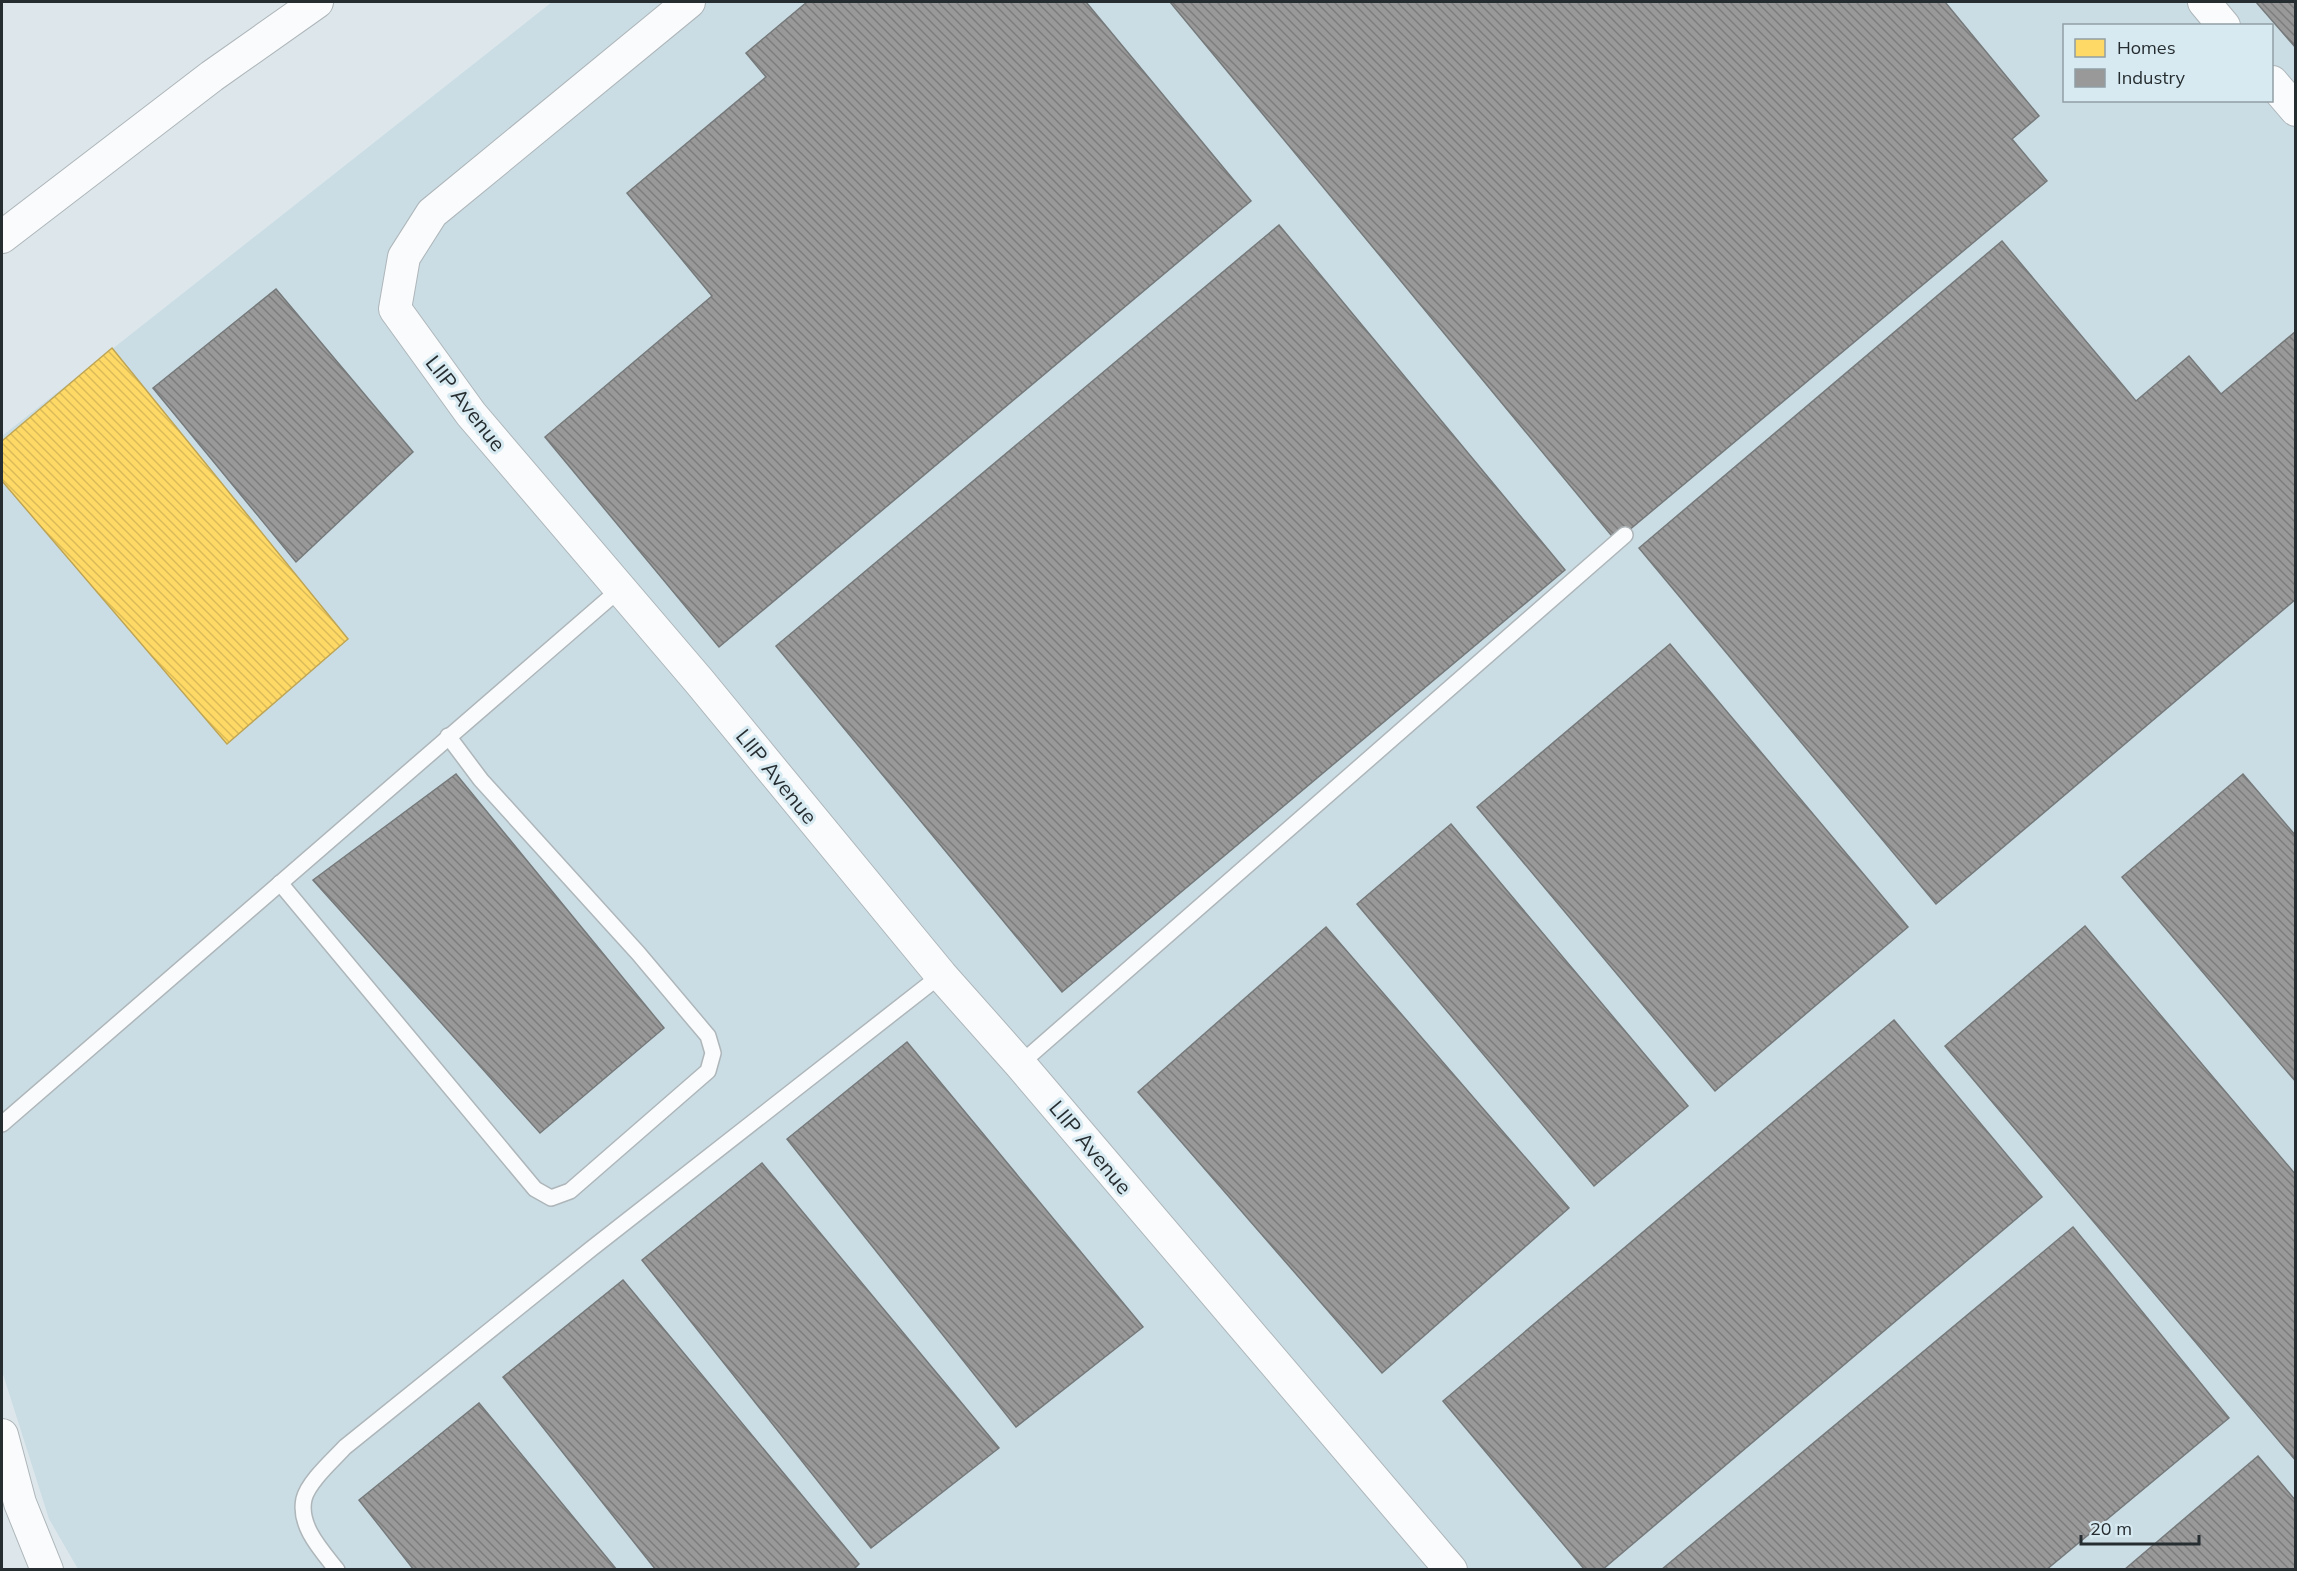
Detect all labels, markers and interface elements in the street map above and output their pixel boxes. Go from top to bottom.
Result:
legend [2063,24,2273,102]
text: Homes [2117,36,2176,59]
text: Industry [2117,66,2186,89]
street label: LIIP Avenue [420,350,512,456]
street label: LIIP Avenue [731,723,823,829]
street label: LIIP Avenue [1044,1095,1138,1199]
scale bar [2081,1508,2200,1546]
text: 20 m [2090,1517,2132,1540]

